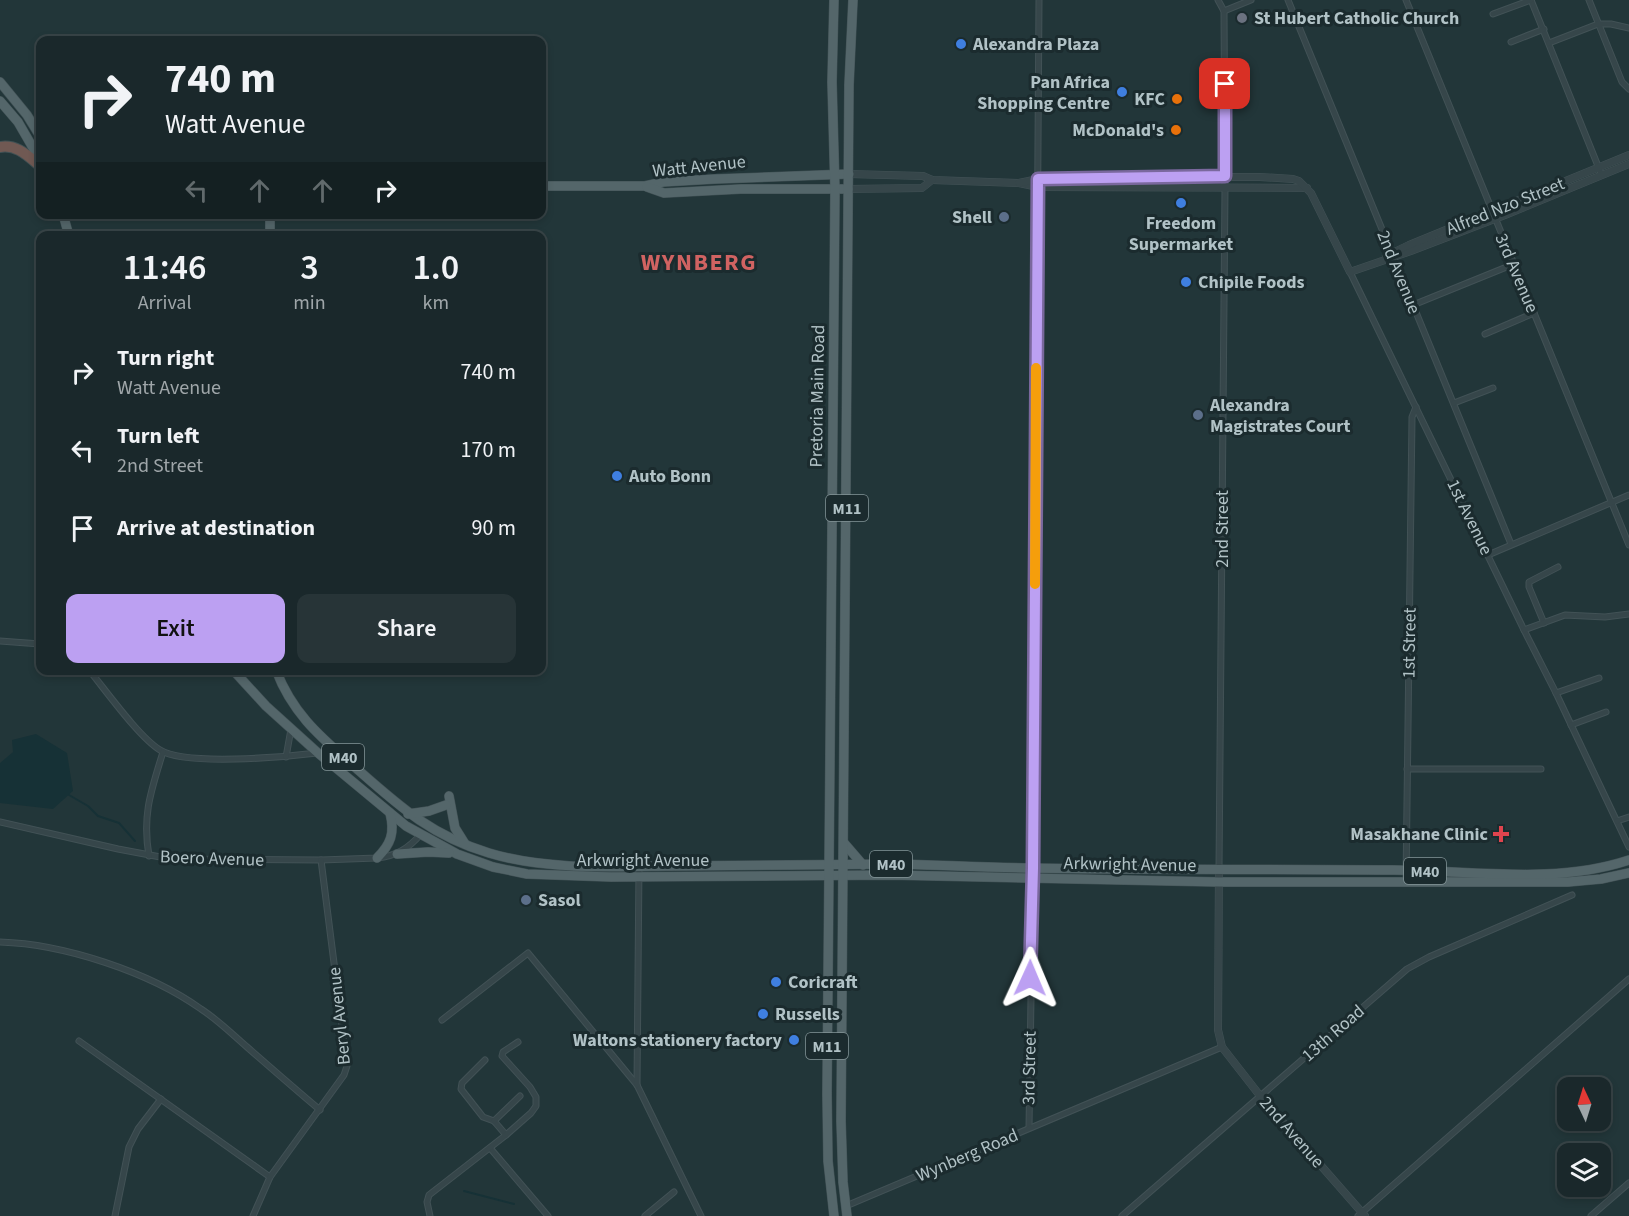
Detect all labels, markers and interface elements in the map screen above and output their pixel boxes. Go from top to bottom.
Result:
place label: St Hubert Catholic Church [1254,6,1459,31]
marker: St Hubert Catholic Church [1235,11,1249,25]
place label: Alexandra Plaza [972,32,1099,57]
marker: Alexandra Plaza [954,37,968,51]
text: 740 m [165,49,276,109]
pin [1199,58,1250,109]
icon: right [66,60,144,138]
icon: arrive [1208,67,1241,100]
place label: Pan Africa Shopping Centre [977,70,1110,116]
marker: Pan Africa Shopping Centre [1115,85,1129,99]
place label: KFC [1134,87,1166,112]
marker: KFC [1170,92,1184,106]
text: Watt Avenue [165,105,305,144]
place label: McDonald's [1072,118,1164,143]
marker: McDonald's [1169,123,1183,137]
street label: Watt Avenue [651,149,747,184]
street label: Alfred Nzo Street [1442,171,1568,242]
icon: left [180,174,213,207]
icon: ahead [243,174,276,207]
icon: ahead [306,174,339,207]
icon: right [369,174,402,207]
marker: Freedom Supermarket [1174,196,1188,210]
place label: Shell [952,205,992,230]
marker: Shell [997,210,1011,224]
place label: Freedom Supermarket [1129,211,1233,257]
street label: 2nd Avenue [1370,227,1427,318]
street label: 3rd Avenue [1489,230,1544,317]
text: 11:46 [123,242,207,293]
text: 3 [300,242,319,293]
text: 1.0 [412,242,459,293]
district label: WYNBERG [641,245,757,280]
place label: Chipile Foods [1198,270,1304,295]
marker: Chipile Foods [1179,275,1193,289]
text: Arrival [138,289,192,317]
text: min [293,289,326,317]
text: km [423,289,449,317]
street label: Pretoria Main Road [804,324,831,468]
text: Turn right [117,342,214,374]
icon: right [66,356,99,389]
text: 740 m [461,356,516,388]
text: Watt Avenue [117,374,221,402]
place label: Alexandra Magistrates Court [1209,393,1350,439]
marker: Alexandra Magistrates Court [1191,408,1205,422]
text: Turn left [117,420,199,452]
icon: left [66,434,99,467]
text: 170 m [461,434,516,466]
text: 2nd Street [117,452,203,480]
place label: Auto Bonn [628,464,711,489]
marker: Auto Bonn [610,469,624,483]
street label: 1st Avenue [1440,475,1499,559]
street label: 2nd Street [1210,490,1235,568]
road number: M11 [826,495,868,521]
icon: arrive [66,512,99,545]
text: Arrive at destination [117,512,315,544]
text: 90 m [471,512,516,544]
button: Exit [66,594,285,663]
button: Share [297,594,516,663]
street label: 1st Street [1396,607,1423,679]
road number: M40 [322,744,364,770]
place label: Masakhane Clinic [1350,822,1489,847]
marker: Masakhane Clinic [1492,825,1510,843]
street label: Boero Avenue [159,844,265,873]
street label: Arkwright Avenue [577,848,709,873]
road number: M40 [870,851,912,877]
street label: Arkwright Avenue [1063,851,1197,878]
road number: M40 [1404,858,1446,884]
place label: Sasol [538,888,581,913]
marker: Sasol [519,893,533,907]
position arrow [998,946,1062,1010]
street label: Beryl Avenue [322,966,357,1066]
place label: Coricraft [788,970,858,995]
marker: Coricraft [769,975,783,989]
street label: 13th Road [1296,999,1370,1068]
place label: Russells [775,1002,840,1027]
marker: Russells [756,1007,770,1021]
place label: Waltons stationery factory [573,1028,783,1053]
street label: 3rd Street [1016,1031,1043,1105]
marker: Waltons stationery factory [787,1033,801,1047]
road number: M11 [806,1033,848,1059]
north arrow [1557,1077,1611,1131]
map controls [1557,1077,1611,1197]
street label: 2nd Avenue [1253,1091,1330,1174]
street label: Wynberg Road [912,1123,1022,1188]
button: layers [1557,1143,1611,1197]

